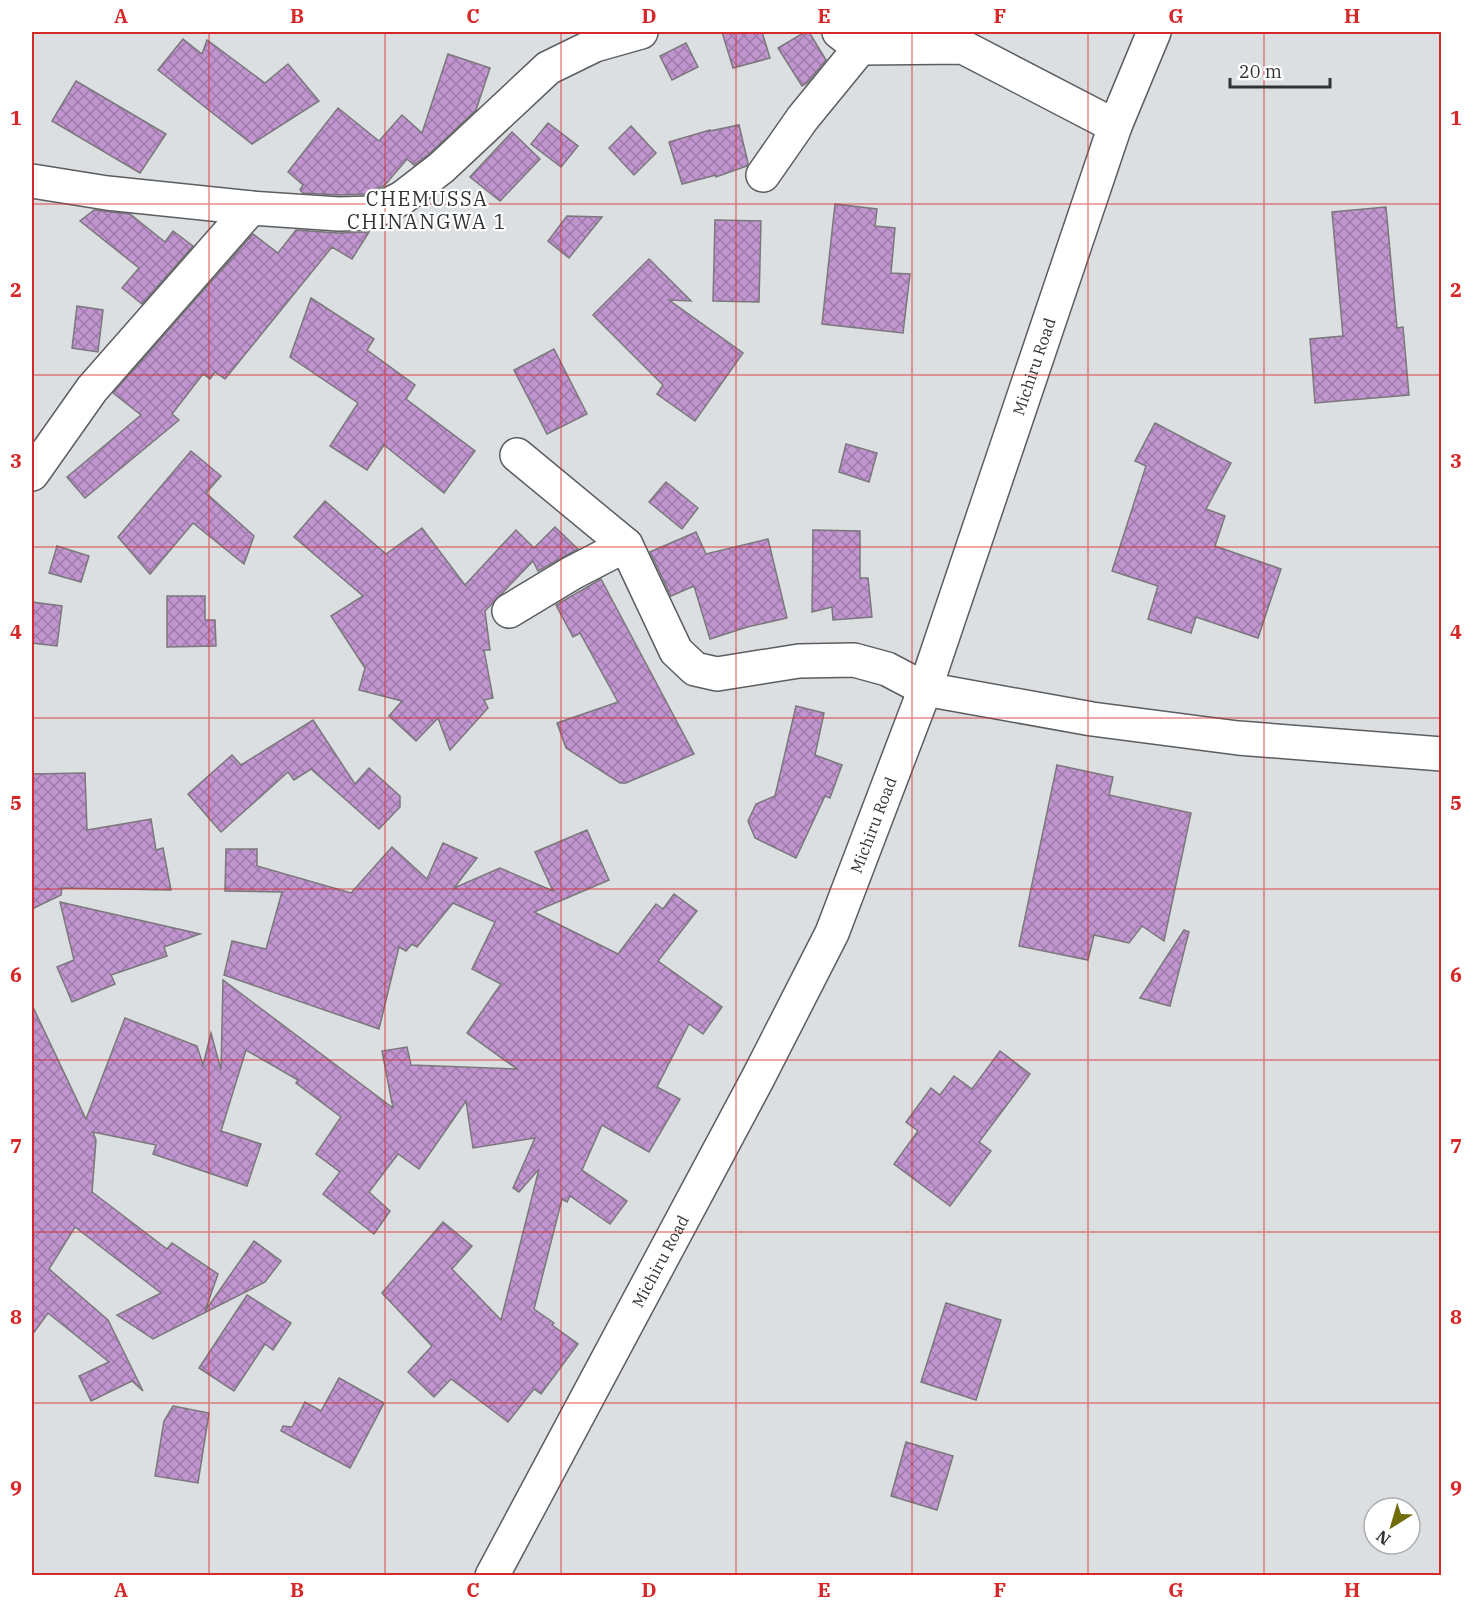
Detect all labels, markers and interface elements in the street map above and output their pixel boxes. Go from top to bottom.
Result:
text: A [114,2,128,29]
text: B [290,2,304,29]
text: C [466,2,480,29]
text: D [641,2,657,29]
text: E [817,2,831,29]
text: F [994,2,1006,29]
text: G [1168,2,1184,29]
text: H [1344,2,1360,29]
scale bar [1230,51,1330,89]
text: 20 m [1239,60,1282,83]
text: 1 [10,104,22,131]
text: 1 [1450,104,1462,131]
district label: CHEMUSSA CHINANGWA 1 [347,185,507,235]
text: 2 [10,276,22,303]
text: 2 [1450,276,1462,303]
street label: Michiru Road [1008,315,1060,418]
text: 3 [10,447,22,474]
text: 3 [1450,447,1462,474]
text: 4 [10,618,22,645]
text: 4 [1450,618,1462,645]
street label: Michiru Road [846,774,901,876]
text: 5 [10,789,22,816]
text: 5 [1450,789,1462,816]
text: 6 [10,961,22,988]
text: 6 [1450,961,1462,988]
text: 7 [10,1132,22,1159]
text: 7 [1450,1132,1462,1159]
street label: Michiru Road [627,1211,693,1311]
text: 8 [10,1303,22,1330]
text: 8 [1450,1303,1462,1330]
text: 9 [10,1474,22,1501]
text: 9 [1450,1474,1462,1501]
north arrow [1362,1496,1422,1556]
text: N [1372,1526,1394,1550]
text: A [114,1576,128,1603]
text: B [290,1576,304,1603]
text: C [466,1576,480,1603]
text: D [641,1576,657,1603]
text: E [817,1576,831,1603]
text: F [994,1576,1006,1603]
text: G [1168,1576,1184,1603]
text: H [1344,1576,1360,1603]

